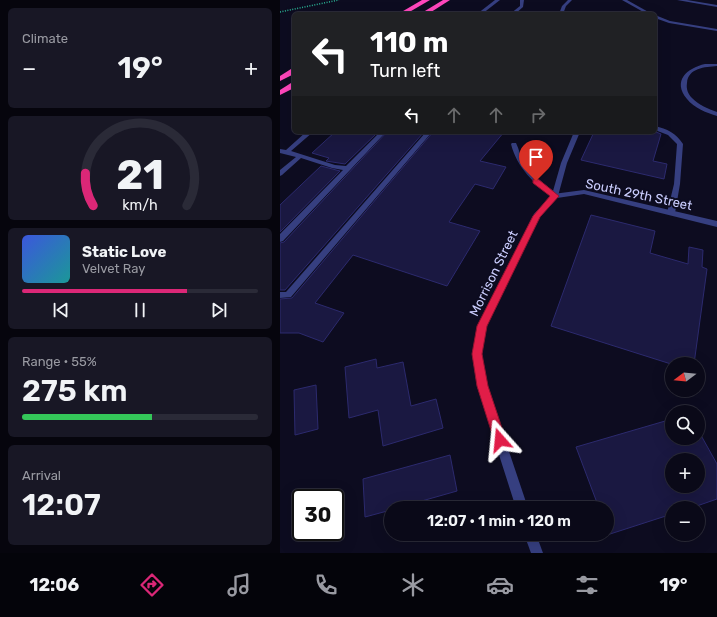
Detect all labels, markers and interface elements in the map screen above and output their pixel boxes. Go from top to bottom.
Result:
text: 110 m [370,26,448,59]
icon: left [304,28,356,80]
text: Climate [22,31,68,46]
text: 19° [118,50,163,86]
text: − [22,55,36,82]
text: + [244,55,258,82]
text: Turn left [370,60,440,82]
icon: left [401,104,423,126]
icon: ahead [443,104,465,126]
icon: ahead [485,104,507,126]
icon: right [527,104,549,126]
pin [519,140,553,181]
icon: arrive [525,146,547,168]
text: 21 [116,150,164,199]
street label: South 29th Street [584,176,694,213]
text: km/h [122,197,158,214]
street label: Morrison Street [466,228,521,319]
text: Static Love [82,243,166,261]
text: Velvet Ray [82,261,145,276]
icon: previous [50,299,72,321]
icon: pause [129,299,151,321]
icon: next [208,299,230,321]
text: Range · 55% [22,354,97,369]
north arrow [665,357,705,397]
map controls [665,357,705,541]
text: 275 km [22,373,128,409]
button: search [665,405,705,445]
position arrow [479,419,521,461]
button: + [665,453,705,493]
text: Arrival [22,468,61,483]
text: 12:07 [22,487,101,523]
speed limit sign: 30 [292,489,344,541]
button: − [665,501,705,541]
text: 12:07 · 1 min · 120 m [427,512,571,530]
icon: directions [138,571,166,599]
icon: music [225,571,253,599]
icon: phone [312,571,340,599]
icon: climate [399,571,427,599]
icon: car [486,571,514,599]
icon: filters [573,571,601,599]
text: 12:06 [29,574,79,596]
text: 19° [660,574,687,596]

